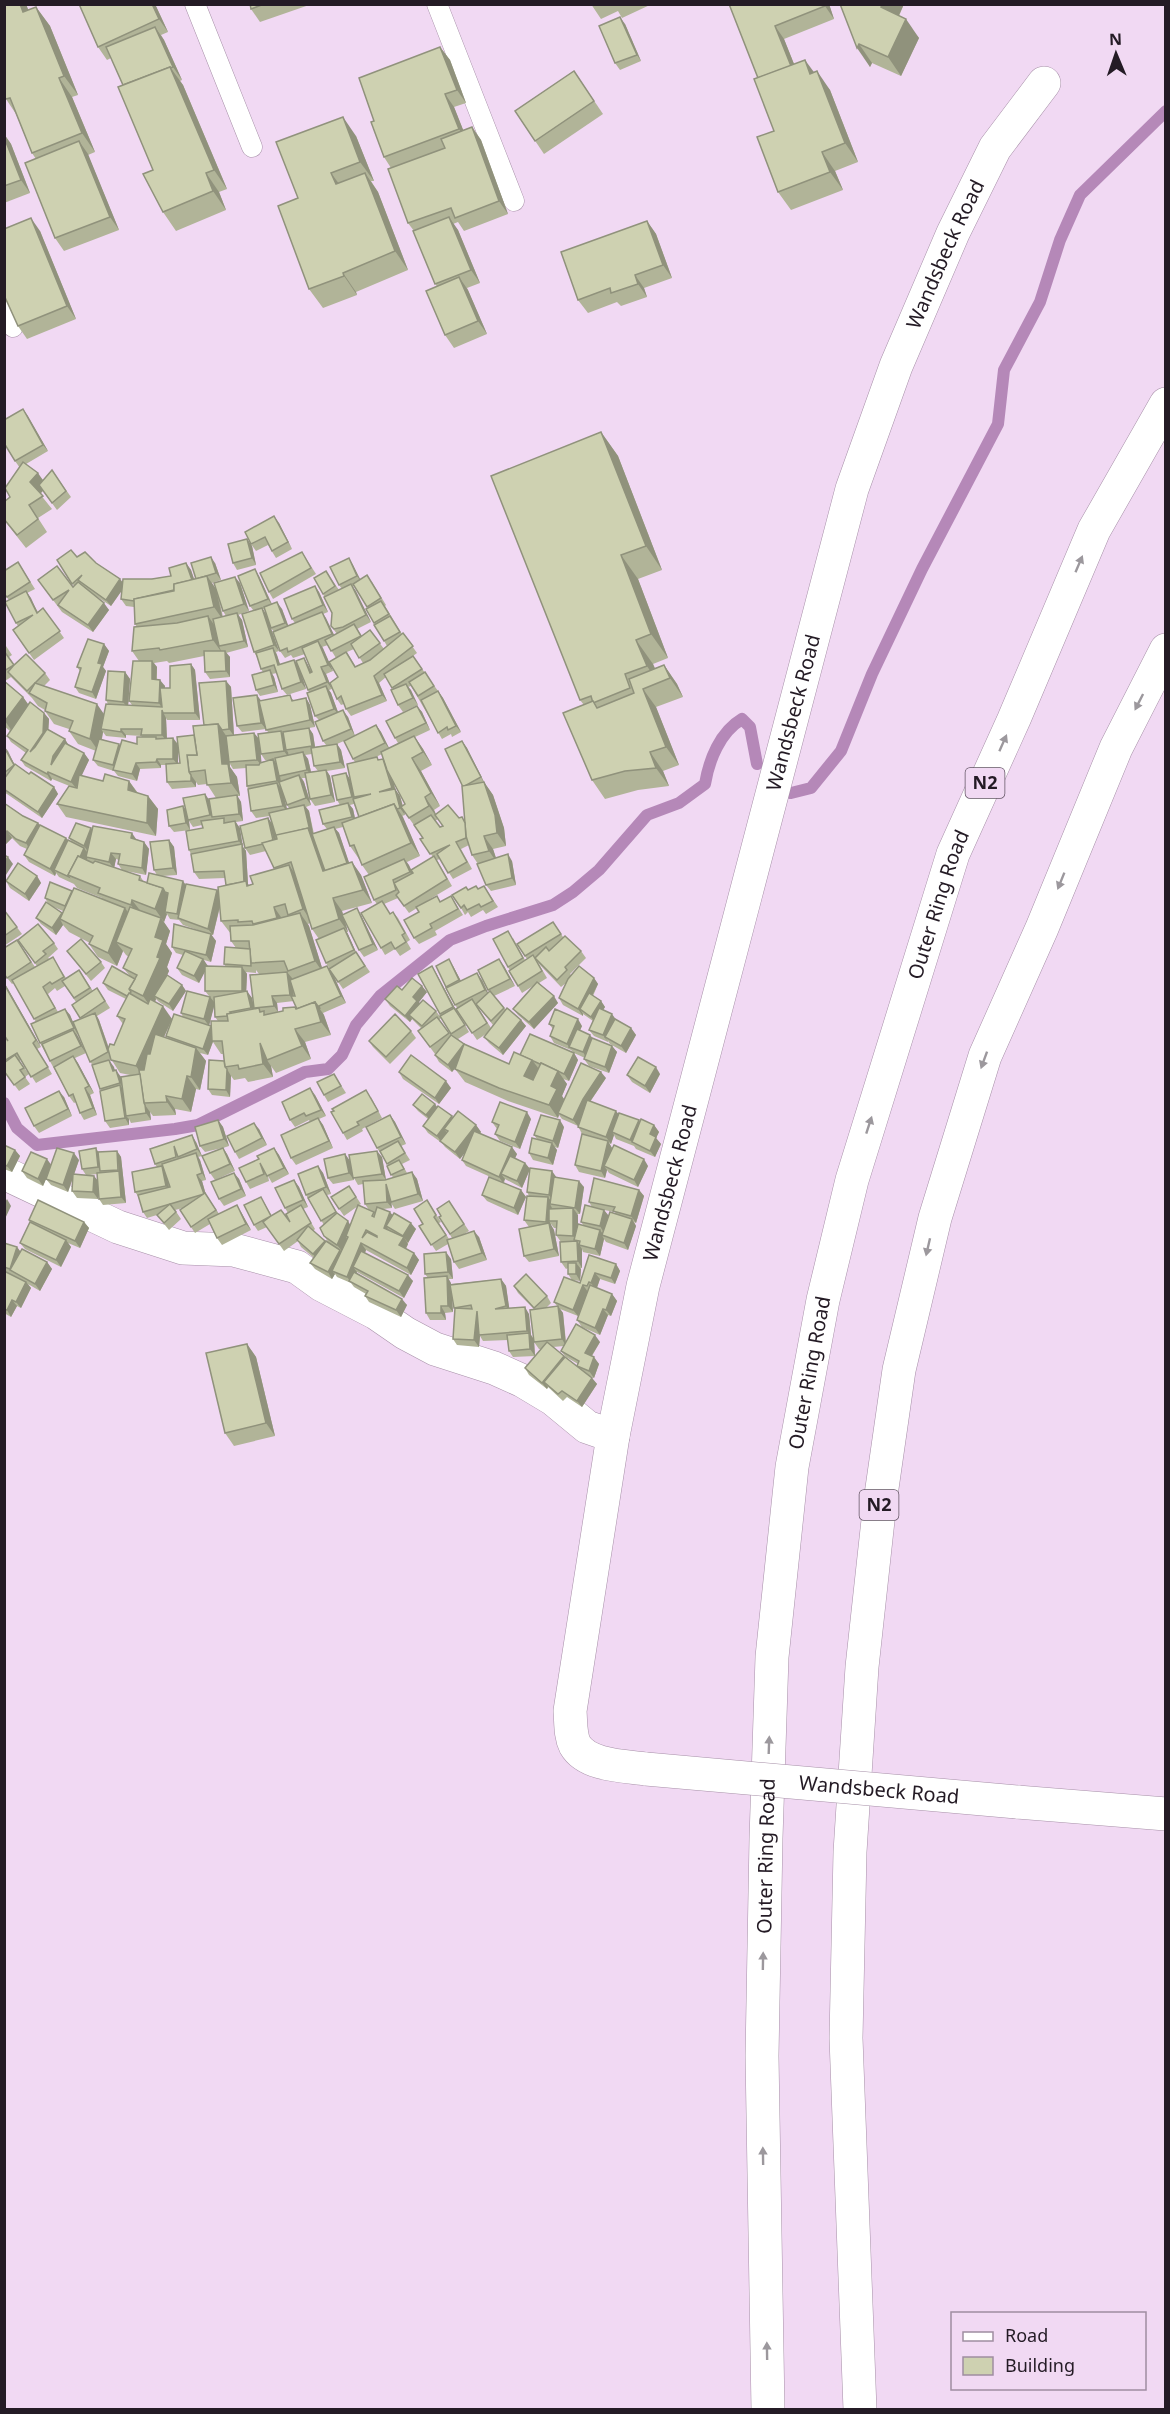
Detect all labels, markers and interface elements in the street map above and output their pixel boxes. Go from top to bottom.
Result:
north arrow [1086,24,1146,84]
text: N [1109,28,1122,50]
street label: Wandsbeck Road [900,175,990,333]
one-way arrow [1074,554,1084,572]
street label: Wandsbeck Road [759,631,826,794]
one-way arrow [1134,694,1144,711]
one-way arrow [998,734,1008,752]
road number: N2 [966,768,1004,798]
street label: Outer Ring Road [901,825,975,983]
one-way arrow [1056,872,1065,890]
one-way arrow [979,1051,989,1069]
street label: Wandsbeck Road [636,1101,703,1264]
one-way arrow [865,1116,875,1134]
one-way arrow [923,1237,932,1256]
street label: Outer Ring Road [782,1294,836,1452]
road number: N2 [860,1490,898,1520]
one-way arrow [764,1736,774,1755]
street label: Wandsbeck Road [798,1769,960,1810]
street label: Outer Ring Road [750,1778,781,1934]
one-way arrow [759,1952,768,1971]
one-way arrow [759,2147,768,2166]
legend [951,2312,1146,2390]
text: Road [1005,2323,1048,2347]
one-way arrow [762,2342,772,2361]
text: Building [1005,2353,1075,2377]

